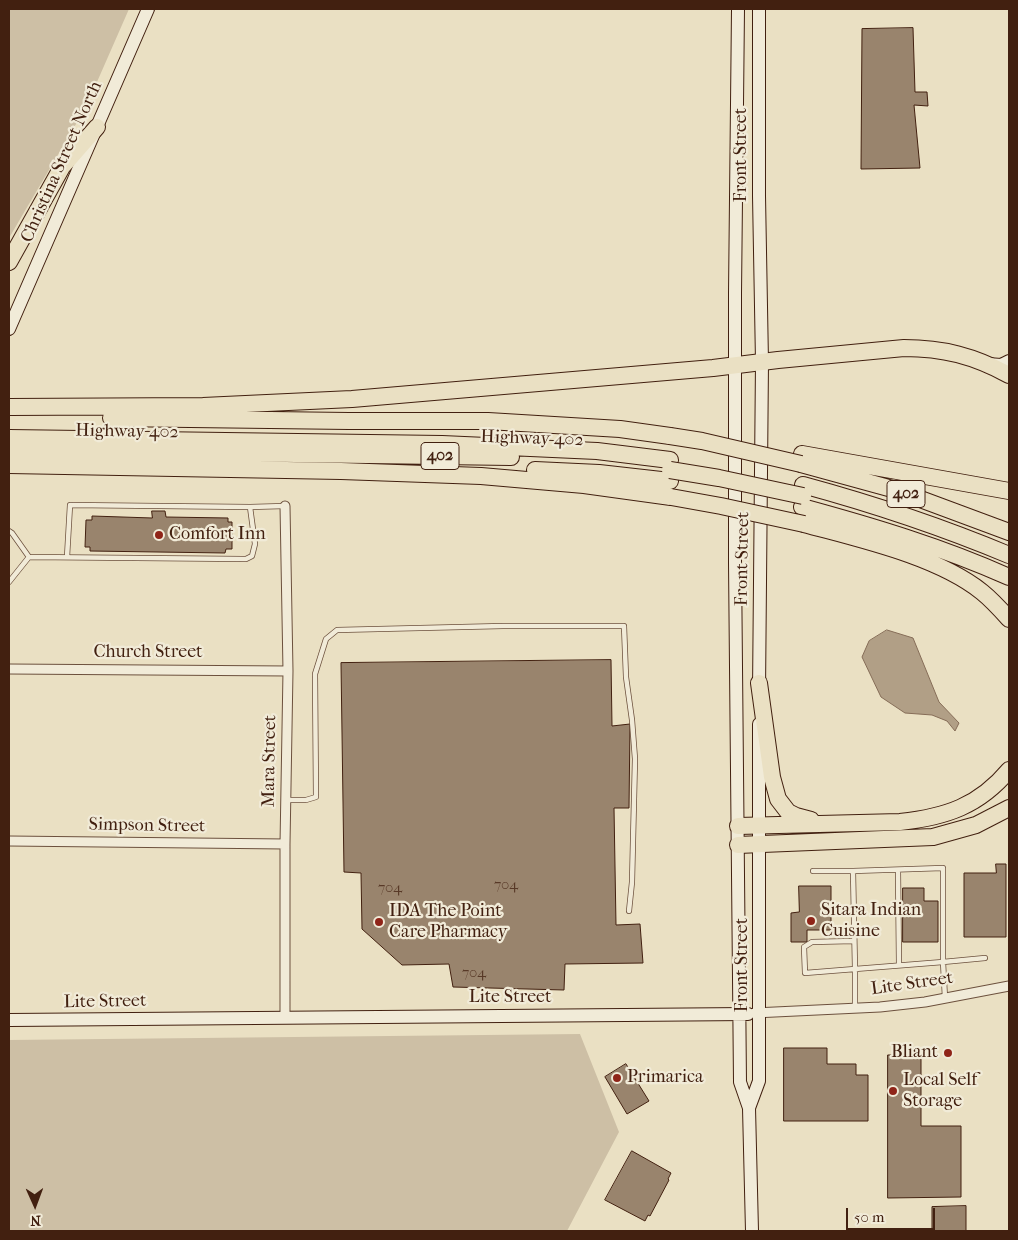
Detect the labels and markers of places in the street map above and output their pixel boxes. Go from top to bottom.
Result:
place label: Comfort Inn [169,524,266,546]
marker: Comfort Inn [153,529,165,541]
place label: Sitara Indian Cuisine [821,900,921,942]
place label: IDA The Point Care Pharmacy [389,901,507,944]
marker: Sitara Indian Cuisine [805,915,817,927]
marker: IDA The Point Care Pharmacy [373,916,385,928]
place label: Bliant [891,1042,938,1064]
marker: Bliant [942,1047,954,1059]
place label: Primarica [627,1067,703,1089]
place label: Local Self Storage [903,1070,977,1112]
marker: Primarica [611,1072,623,1084]
marker: Local Self Storage [887,1085,899,1097]

